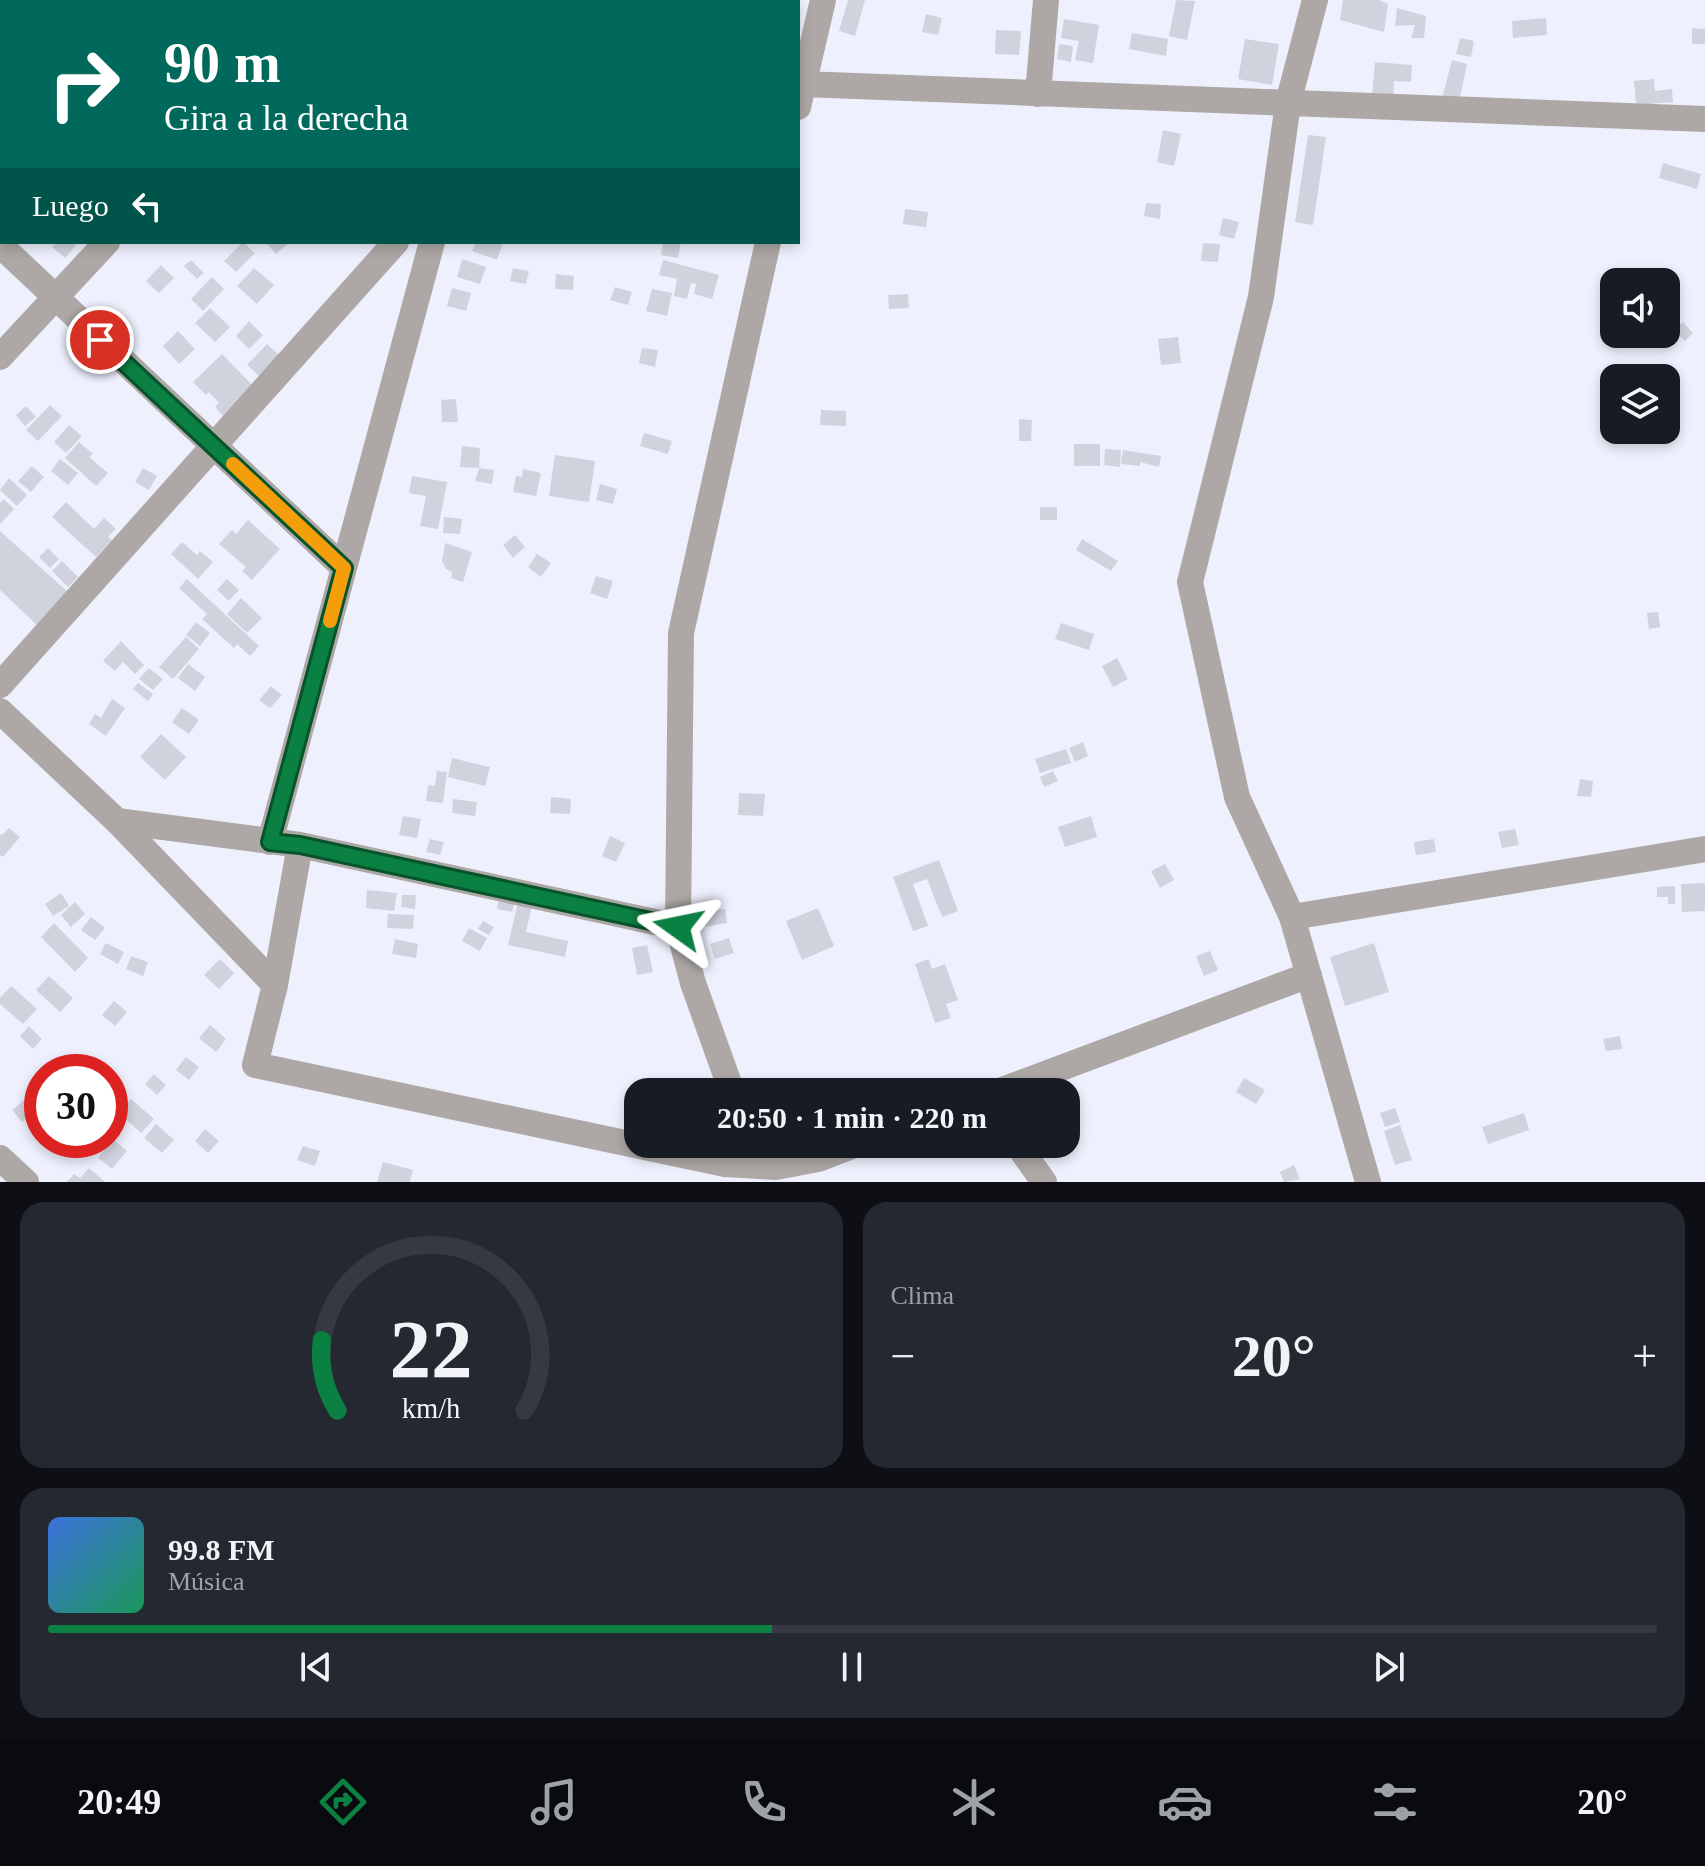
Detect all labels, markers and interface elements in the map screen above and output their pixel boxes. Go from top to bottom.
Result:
icon: right [32,32,136,136]
text: 90 m [164,32,281,94]
text: Gira a la derecha [164,98,409,138]
icon: left [125,184,169,228]
text: Luego [32,189,109,222]
map controls [1600,268,1680,444]
button: sound [1600,268,1680,348]
pin [66,306,134,374]
icon: arrive [78,318,122,362]
button: layers [1600,364,1680,444]
position arrow [636,885,720,969]
speed limit sign: 30 [24,1054,128,1158]
text: 20:50 · 1 min · 220 m [717,1101,987,1134]
text: Clima [891,1281,954,1310]
text: 22 [390,1303,473,1395]
text: 20° [1232,1323,1316,1389]
text: − [891,1332,915,1381]
text: + [1632,1332,1657,1381]
text: km/h [402,1393,461,1424]
text: 99.8 FM [168,1533,275,1566]
text: Música [168,1567,245,1596]
icon: previous [294,1645,338,1689]
icon: pause [830,1645,874,1689]
icon: next [1367,1645,1411,1689]
icon: directions [315,1774,371,1830]
icon: music [526,1774,582,1830]
icon: phone [736,1774,792,1830]
icon: climate [946,1774,1002,1830]
icon: car [1157,1774,1213,1830]
icon: filters [1367,1774,1423,1830]
text: 20:49 [77,1782,161,1822]
text: 20° [1577,1782,1628,1822]

